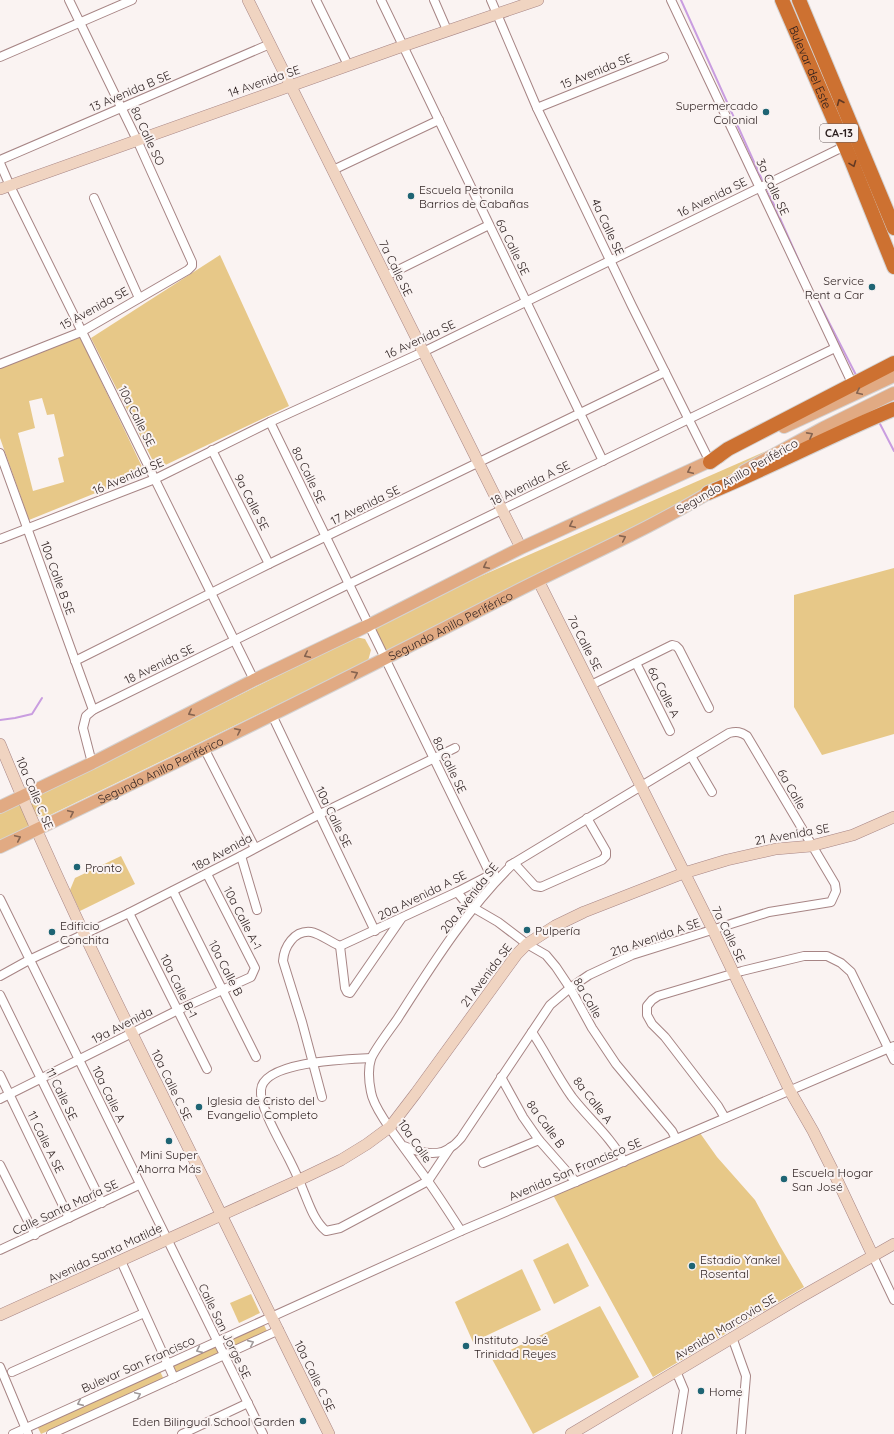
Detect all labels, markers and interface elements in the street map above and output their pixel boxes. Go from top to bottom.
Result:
street label: Bulevar del Este [786,23,835,111]
street label: 15 Avenida SE [558,50,634,92]
street label: 14 Avenida SE [226,62,302,100]
street label: 13 Avenida B SE [87,67,173,115]
place label: Supermercado Colonial [676,98,758,127]
one-way arrow [837,98,845,105]
street label: 8a Calle SO [128,104,168,168]
marker: Supermercado Colonial [761,107,771,117]
road number: CA-13 [820,124,858,142]
street label: 3a Calle SE [753,156,793,218]
one-way arrow [848,161,856,168]
street label: 16 Avenida SE [675,174,749,220]
place label: Escuela Petronila Barrios de Cabañas [419,182,529,211]
marker: Escuela Petronila Barrios de Cabañas [406,191,416,201]
street label: 4a Calle SE [588,196,628,258]
street label: 6a Calle SE [493,216,533,278]
street label: 7a Calle SE [376,237,416,299]
place label: Service Rent a Car [805,273,864,302]
marker: Service Rent a Car [867,282,877,292]
street label: 15 Avenida SE [57,283,131,333]
street label: 16 Avenida SE [383,316,458,362]
street label: 10a Calle SE [115,383,159,449]
one-way arrow [855,387,863,395]
one-way arrow [806,432,814,439]
street label: Segundo Anillo Periférico [674,435,800,517]
street label: 8a Calle SE [289,444,329,506]
street label: 16 Avenida SE [90,454,166,498]
street label: 18 Avenida A SE [488,457,572,509]
one-way arrow [687,466,694,474]
street label: 9a Calle SE [231,471,273,533]
street label: 17 Avenida SE [328,482,402,528]
one-way arrow [568,520,576,528]
one-way arrow [619,535,626,543]
street label: 10a Calle B SE [38,539,78,617]
one-way arrow [483,561,490,569]
street label: Segundo Anillo Periférico [385,587,515,663]
street label: 7a Calle SE [565,612,606,674]
street label: 18 Avenida SE [122,641,196,687]
one-way arrow [304,650,311,658]
street label: 6a Calle A [645,664,683,720]
one-way arrow [351,671,358,679]
one-way arrow [187,708,195,715]
one-way arrow [234,728,242,736]
street label: Segundo Anillo Periférico [95,733,226,807]
street label: 8a Calle SE [430,734,470,796]
street label: 10a Calle C SE [13,754,57,832]
street label: 6a Calle [774,766,810,812]
street label: 10a Calle SE [313,784,355,850]
one-way arrow [67,810,75,818]
street label: 21 Avenida SE [753,820,831,848]
street label: 18a Avenida [189,830,255,874]
one-way arrow [14,835,21,843]
street label: 20a Avenida SE [437,859,501,936]
place label: Pronto [85,860,122,875]
marker: Pronto [72,862,82,872]
street label: 20a Avenida A SE [375,867,469,923]
street label: 10a Calle A-1 [221,884,265,952]
street label: 7a Calle SE [709,903,749,965]
street label: 21a Avenida A SE [608,915,702,959]
place label: Edificio Conchita [60,918,109,947]
place label: Pulpería [535,923,580,938]
marker: Pulpería [522,925,532,935]
marker: Edificio Conchita [47,927,57,937]
street label: 10a Calle B [206,938,246,999]
street label: 21 Avenida SE [457,940,515,1010]
street label: 10a Calle B-1 [157,952,201,1020]
street label: 8a Calle [570,975,606,1021]
street label: 19a Avenida [89,1003,155,1047]
street label: 10a Calle C SE [148,1047,196,1123]
street label: 10a Calle A [89,1064,129,1125]
street label: 11 Calle SE [43,1065,81,1123]
street label: 8a Calle A [570,1074,616,1127]
place label: Iglesia de Cristo del Evangelio Completo [207,1093,318,1122]
street label: 8a Calle B [524,1097,568,1151]
marker: Iglesia de Cristo del Evangelio Completo [194,1102,204,1112]
street label: 11 Calle A SE [25,1108,68,1176]
street label: 10a Calle [395,1116,435,1166]
street label: Avenida San Francisco SE [507,1134,644,1204]
marker: Mini Super Ahorra Más [164,1136,174,1146]
place label: Mini Super Ahorra Más [137,1147,202,1176]
place label: Escuela Hogar San José [792,1165,873,1194]
marker: Escuela Hogar San José [779,1174,789,1184]
street label: Calle Santa María SE [10,1176,120,1238]
street label: Avenida Santa Matilde [46,1220,165,1286]
place label: Estadio Yankel Rosental [700,1252,780,1281]
marker: Estadio Yankel Rosental [687,1261,697,1271]
street label: Calle San Jorge SE [195,1281,255,1381]
street label: Avenida Marcovia SE [672,1291,779,1363]
street label: Bulevar San Francisco [79,1332,197,1396]
place label: Instituto José Trinidad Reyes [474,1332,557,1361]
street label: 10a Calle C SE [291,1338,339,1414]
one-way arrow [247,1340,255,1348]
marker: Instituto José Trinidad Reyes [461,1341,471,1351]
one-way arrow [195,1345,203,1353]
place label: Home [709,1384,743,1399]
marker: Home [696,1386,706,1396]
one-way arrow [134,1391,141,1399]
one-way arrow [77,1398,85,1406]
place label: Eden Bilingual School Garden [132,1414,295,1429]
marker: Eden Bilingual School Garden [298,1416,308,1426]

